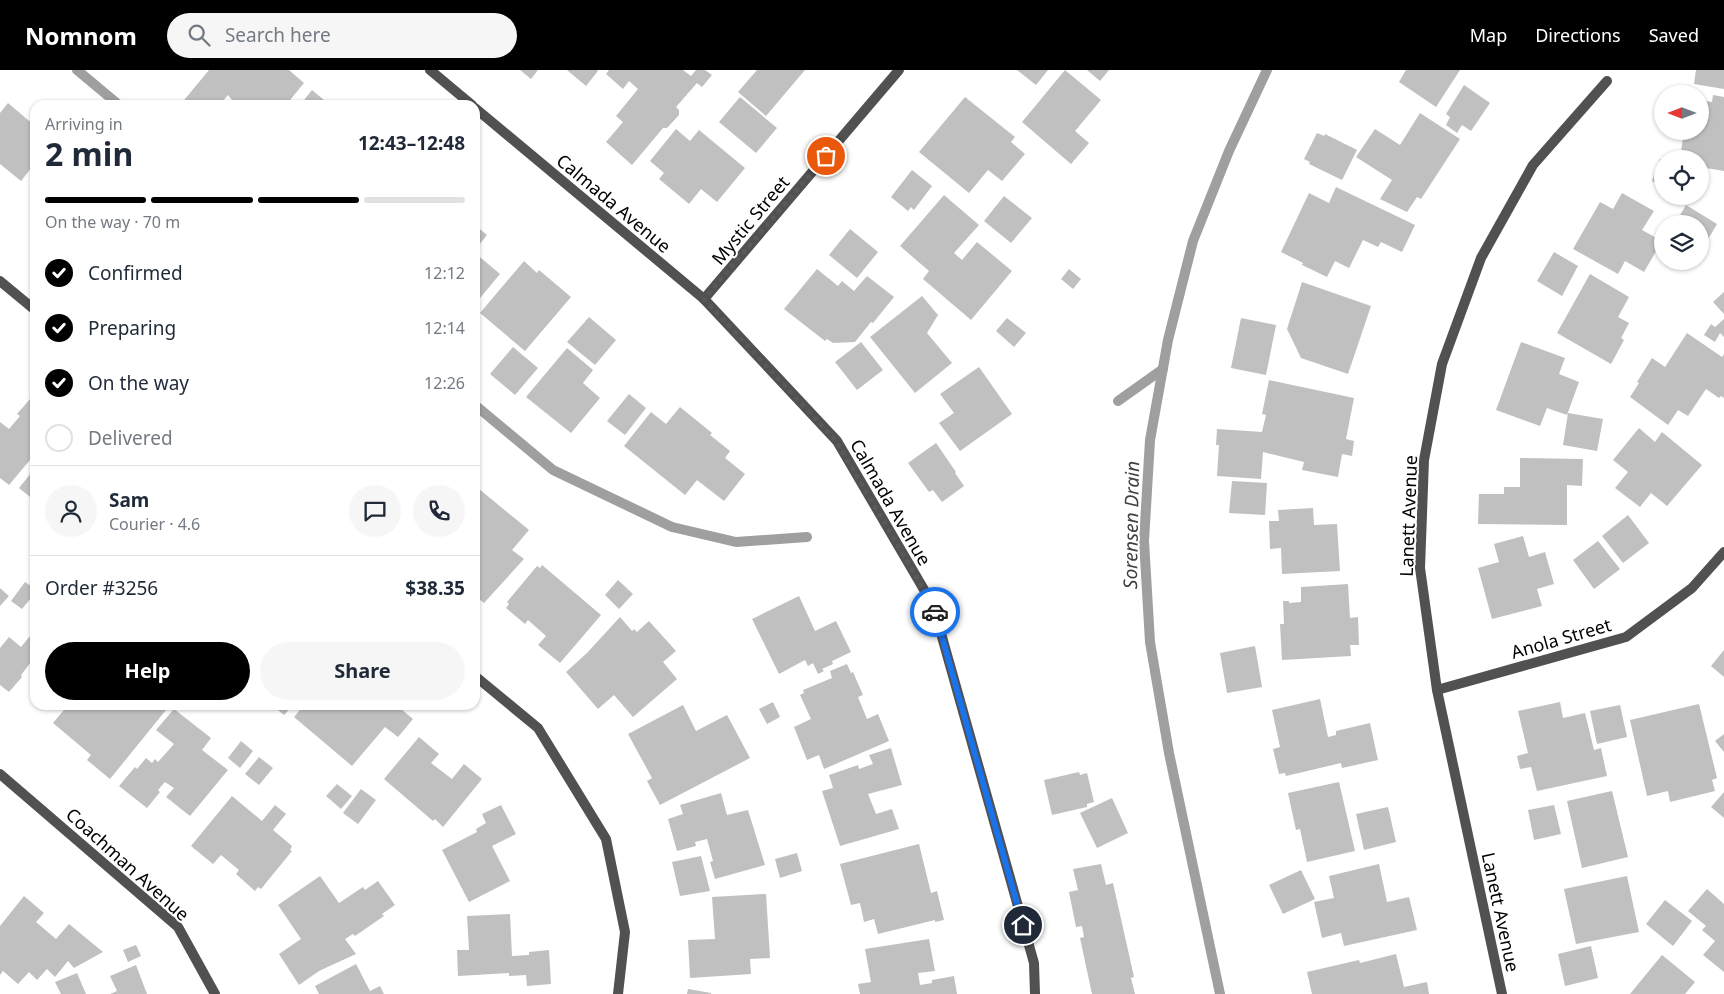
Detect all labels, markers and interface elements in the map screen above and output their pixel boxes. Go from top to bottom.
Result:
search box [167,13,517,58]
text: Nomnom [25,19,137,52]
icon: search [185,21,213,49]
text: Search here [225,22,331,48]
text: Map [1470,23,1507,47]
text: Directions [1535,23,1621,47]
text: Saved [1649,23,1699,47]
north arrow [1654,85,1709,140]
map controls [1654,85,1709,270]
text: Arriving in [45,113,123,135]
text: 12:43–12:48 [358,130,465,156]
text: 2 min [45,132,133,175]
pin [805,135,847,177]
icon: bag [812,142,840,170]
street label: Calmada Avenue [552,148,676,258]
button: locate [1654,150,1709,205]
street label: Mystic Street [706,170,794,269]
text: On the way · 70 m [45,211,180,233]
button: layers [1654,215,1709,270]
icon: check [45,259,73,287]
text: Confirmed [88,260,183,286]
text: 12:12 [424,262,465,284]
icon: check [45,314,73,342]
text: Preparing [88,315,176,341]
text: 12:14 [424,317,465,339]
icon: check [45,369,73,397]
text: On the way [88,370,189,396]
text: 12:26 [424,372,465,394]
text: Delivered [88,425,173,451]
street label: Calmada Avenue [845,434,937,570]
street label: Lanett Avenue [1394,455,1422,577]
water label: Sorensen Drain [1117,461,1145,589]
button: person [45,485,97,537]
button: chat [349,485,401,537]
button: phone [413,485,465,537]
text: Sam [109,487,149,513]
text: Courier · 4.6 [109,513,200,535]
text: Order #3256 [45,575,158,601]
text: $38.35 [405,575,465,601]
courier [910,587,960,637]
icon: car [921,598,949,626]
street label: Anola Street [1508,612,1614,664]
button: Help [45,642,250,700]
button: Share [260,642,465,700]
street label: Coachman Avenue [61,802,195,926]
street label: Lanett Avenue [1477,850,1525,974]
pin [1002,904,1044,946]
icon: home [1009,911,1037,939]

